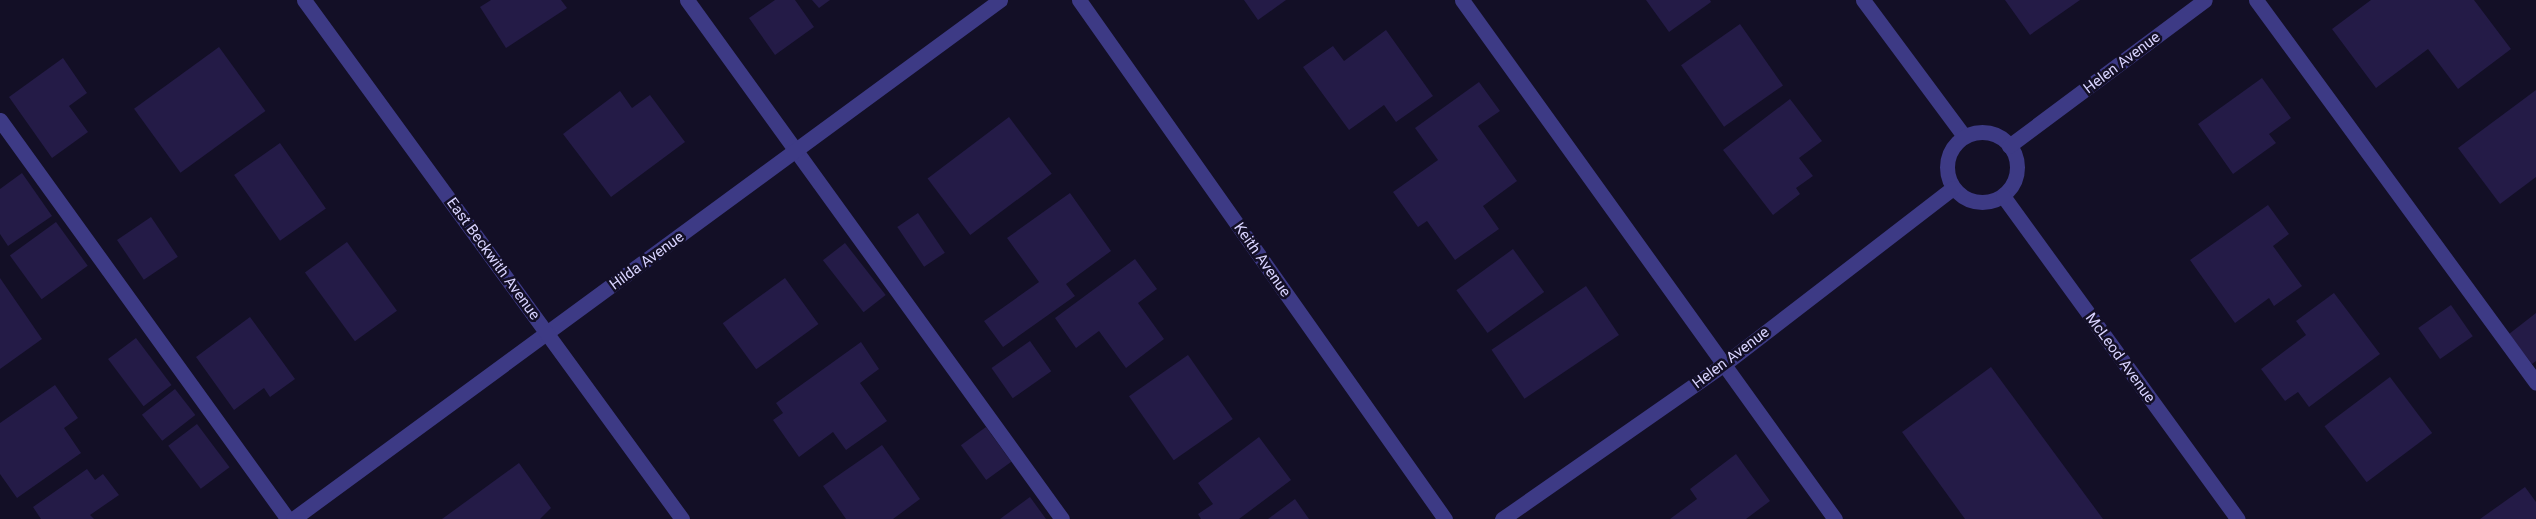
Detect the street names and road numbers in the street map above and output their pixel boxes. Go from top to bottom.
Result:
street label: Helen Avenue [2080,28,2164,98]
street label: East Beckwith Avenue [443,194,543,324]
street label: Keith Avenue [1230,219,1294,301]
street label: Hilda Avenue [606,228,688,294]
street label: McLeod Avenue [2081,310,2159,406]
street label: Helen Avenue [1689,323,1773,393]

